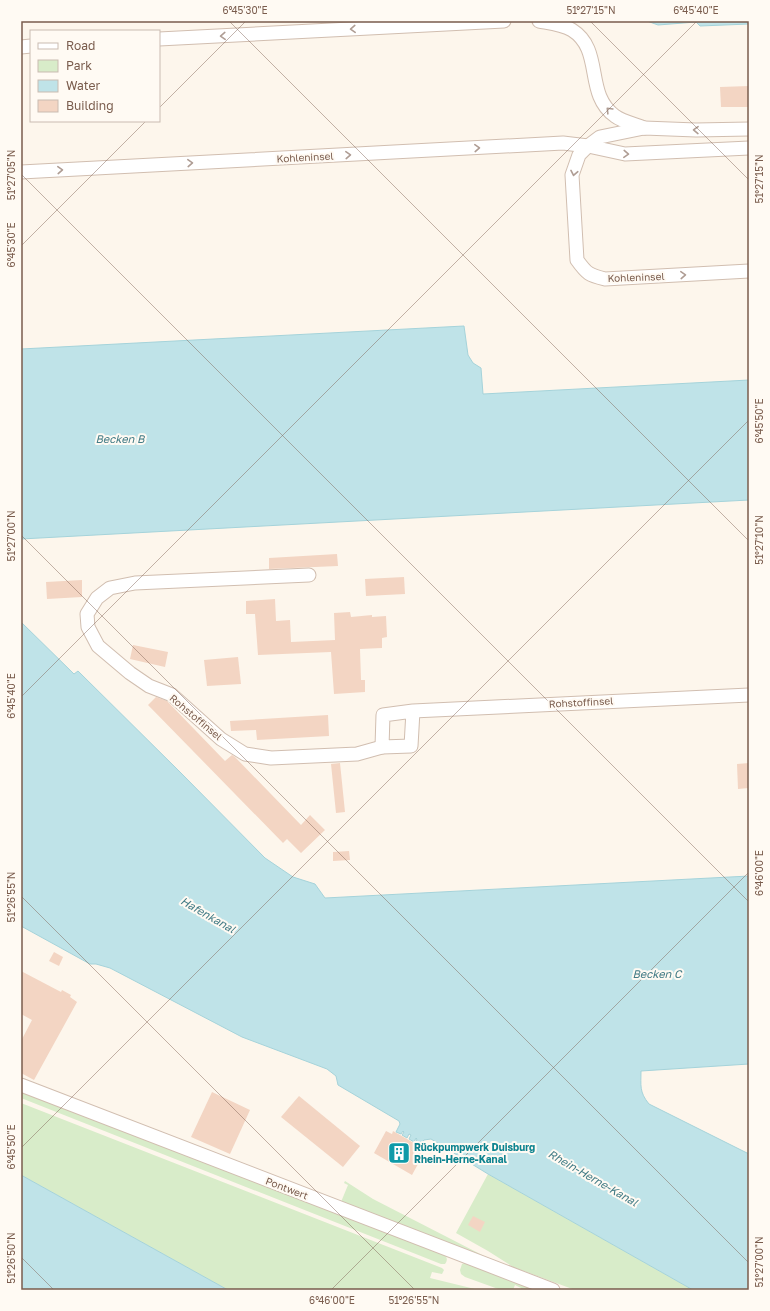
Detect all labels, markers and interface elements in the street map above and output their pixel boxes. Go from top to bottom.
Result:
text: 6°45'30"E [222,4,268,16]
text: 51°27'15"N [566,4,616,16]
text: 6°45'40"E [673,4,719,16]
one-way arrow [350,25,356,33]
legend [30,30,160,122]
one-way arrow [220,32,226,40]
text: Road [66,38,95,53]
text: Park [66,58,92,73]
text: Water [66,78,100,93]
text: Building [66,98,114,113]
one-way arrow [607,107,614,115]
one-way arrow [693,126,699,134]
one-way arrow [474,143,480,152]
one-way arrow [623,149,629,158]
text: 51°27'05"N [5,150,17,200]
street label: Kohleninsel [276,150,334,164]
one-way arrow [345,150,351,159]
text: 51°27'15"N [753,154,765,204]
one-way arrow [187,159,193,167]
one-way arrow [57,166,63,174]
one-way arrow [570,170,578,177]
text: 6°45'30"E [5,222,17,268]
street label: Kohleninsel [607,270,665,284]
one-way arrow [680,270,686,279]
text: 6°45'50"E [753,398,765,444]
water label: Becken B [95,432,146,445]
text: 51°27'00"N [5,511,17,561]
text: 51°27'10"N [753,515,765,565]
text: 6°45'40"E [5,673,17,719]
street label: Rohstoffinsel [167,692,225,742]
street label: Rohstoffinsel [548,694,614,710]
text: 6°46'00"E [753,850,765,896]
text: 51°26'55"N [5,872,17,922]
water label: Hafenkanal [179,894,238,936]
water label: Becken C [632,967,683,980]
text: 6°45'50"E [5,1124,17,1170]
building icon: Rückpumpwerk Duisburg Rhein-Herne-Kanal [386,1140,412,1166]
place label: Rückpumpwerk Duisburg Rhein-Herne-Kanal [414,1141,535,1165]
water label: Rhein-Herne-Kanal [546,1147,641,1209]
street label: Pontwert [264,1174,310,1202]
text: 51°26'50"N [5,1232,17,1284]
text: 51°27'00"N [753,1237,765,1287]
text: 6°46'00"E [309,1294,355,1306]
text: 51°26'55"N [389,1294,439,1306]

